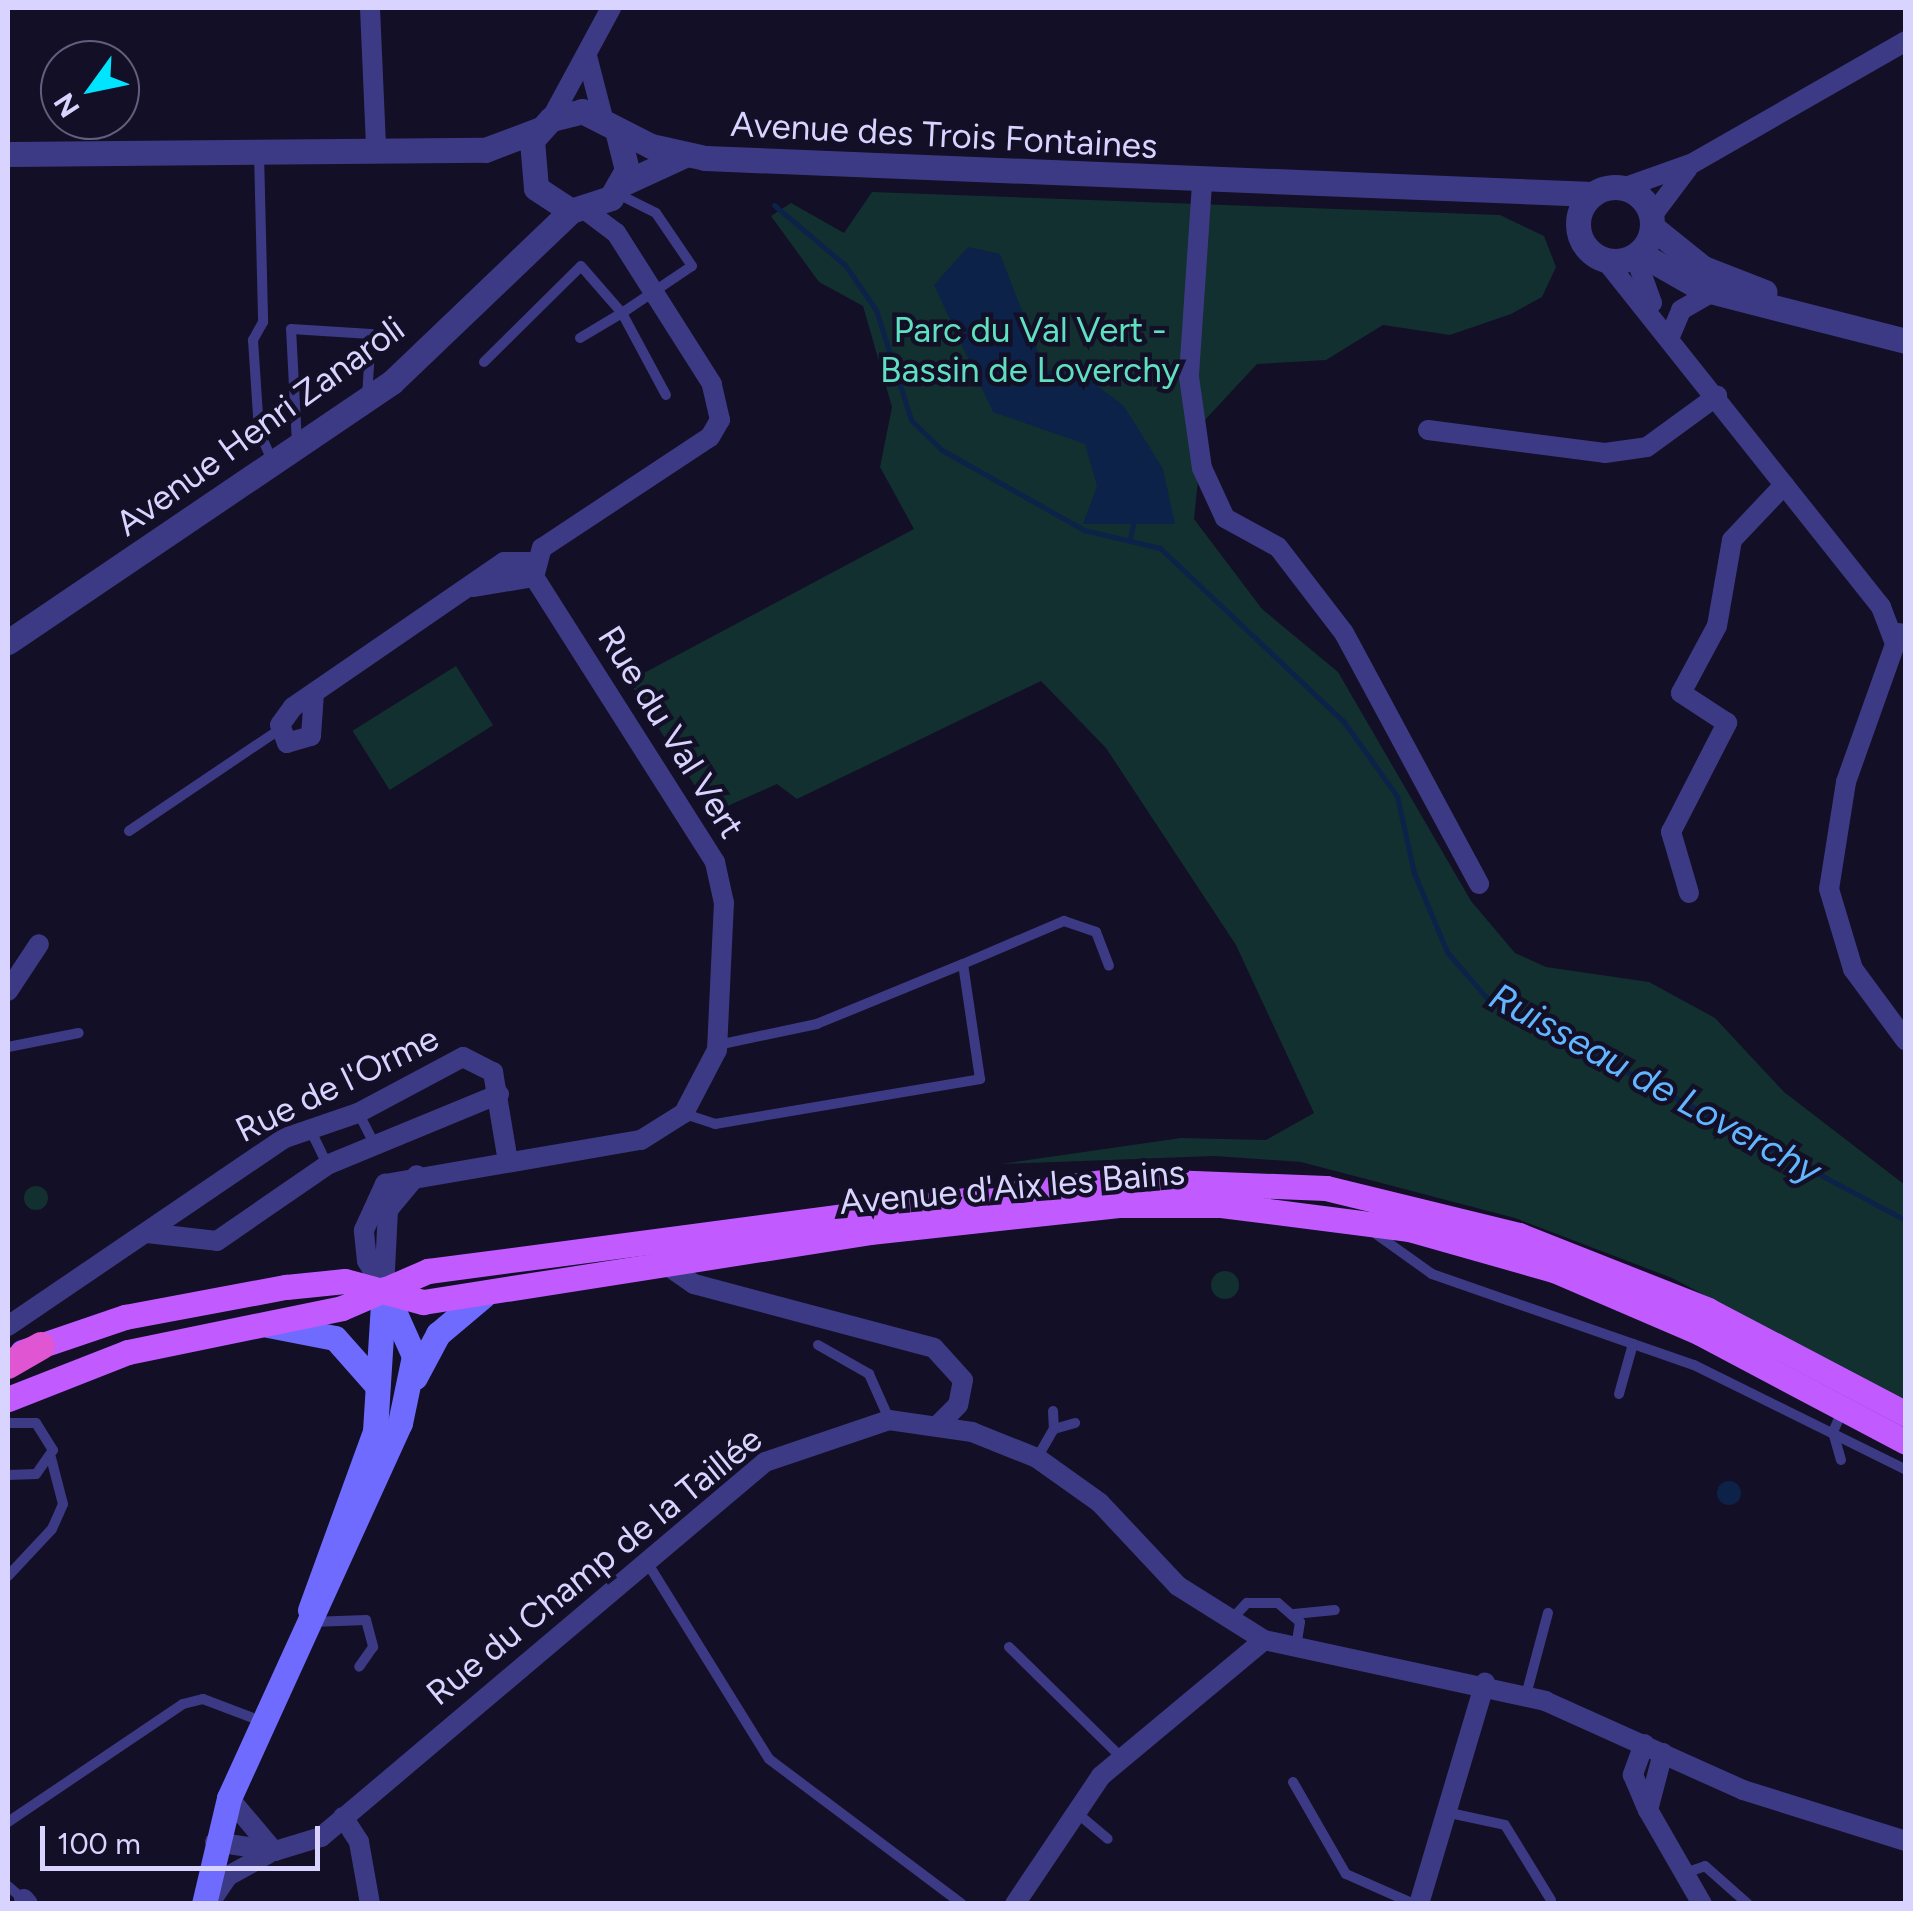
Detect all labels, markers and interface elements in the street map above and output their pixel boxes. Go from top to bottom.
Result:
north arrow [40,40,140,140]
text: N [46,87,87,124]
street label: Avenue des Trois Fontaines [730,103,1158,167]
street label: Avenue Henri Zanaroli [108,307,412,545]
park label: Parc du Val Vert - Bassin de Loverchy [880,309,1180,391]
street label: Rue du Val Vert [589,618,753,846]
water label: Ruisseau de Loverchy [1481,974,1829,1194]
street label: Rue de l'Orme [229,1017,445,1151]
street label: Avenue d'Aix les Bains [838,1151,1186,1223]
street label: Rue du Champ de la Taillée [418,1418,770,1714]
scale bar [45,1806,325,1868]
text: 100 m [57,1825,141,1862]

